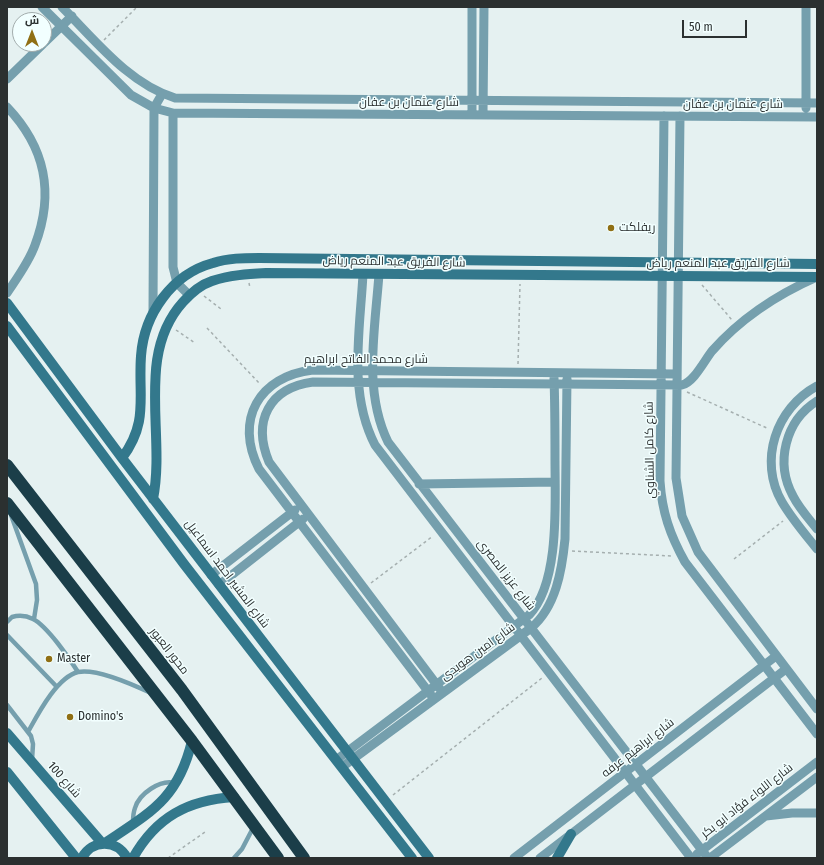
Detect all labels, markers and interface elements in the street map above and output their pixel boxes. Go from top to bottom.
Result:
north arrow [12,12,52,52]
scale bar [684,12,749,38]
text: ش [25,14,39,27]
text: 50 m [689,20,713,34]
street label: شارع عثمان بن عفان [359,96,459,110]
street label: شارع عثمان بن عفان [683,98,783,112]
place label: ريفلكت [619,221,655,235]
marker: ريفلكت [606,223,616,233]
street label: شارع الفريق عبد المنعم رياض [322,254,466,270]
street label: شارع الفريق عبد المنعم رياض [646,257,790,271]
street label: شارع محمد الفاتح ابراهيم [304,353,428,367]
street label: شارع كامل الشناوي [642,401,658,499]
street label: شارع المشير احمد اسماعيل [182,517,272,631]
street label: شارع عزيز المصرى [474,537,538,613]
street label: شارع امين هويدى [438,620,518,684]
street label: محور العبور [146,625,192,677]
place label: Master [57,652,90,666]
marker: Master [44,654,54,664]
place label: Domino's [78,710,123,724]
marker: Domino's [65,712,75,722]
street label: شارع ابراهيم عرفه [599,715,677,781]
street label: شارع 100 [44,759,84,801]
street label: شارع اللواء فؤاد ابو بكر [698,761,796,841]

